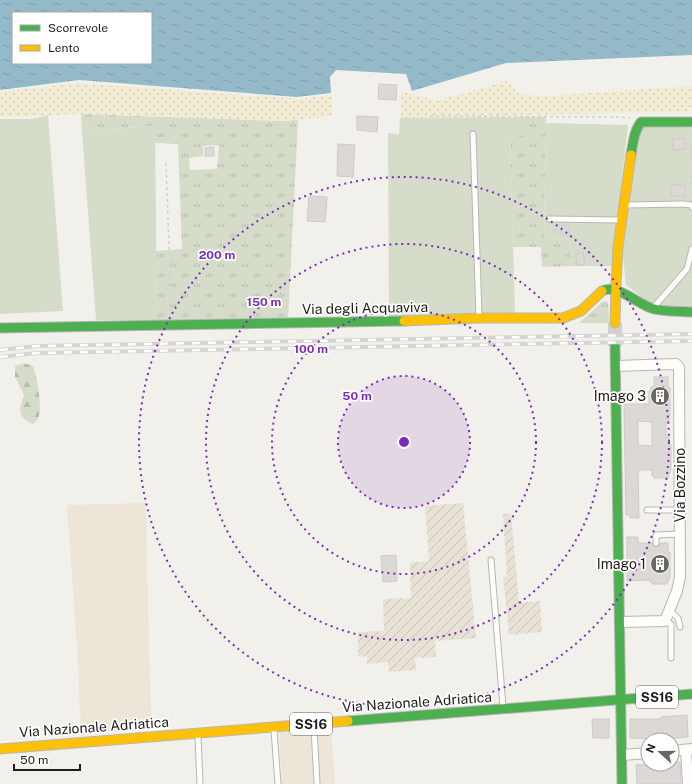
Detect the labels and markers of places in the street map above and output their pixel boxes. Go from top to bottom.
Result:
building icon: Imago 3 [649,385,671,407]
place label: Imago 3 [594,388,646,404]
centre of rings [397,435,411,449]
building icon: Imago 1 [649,553,671,575]
place label: Imago 1 [597,556,646,572]

